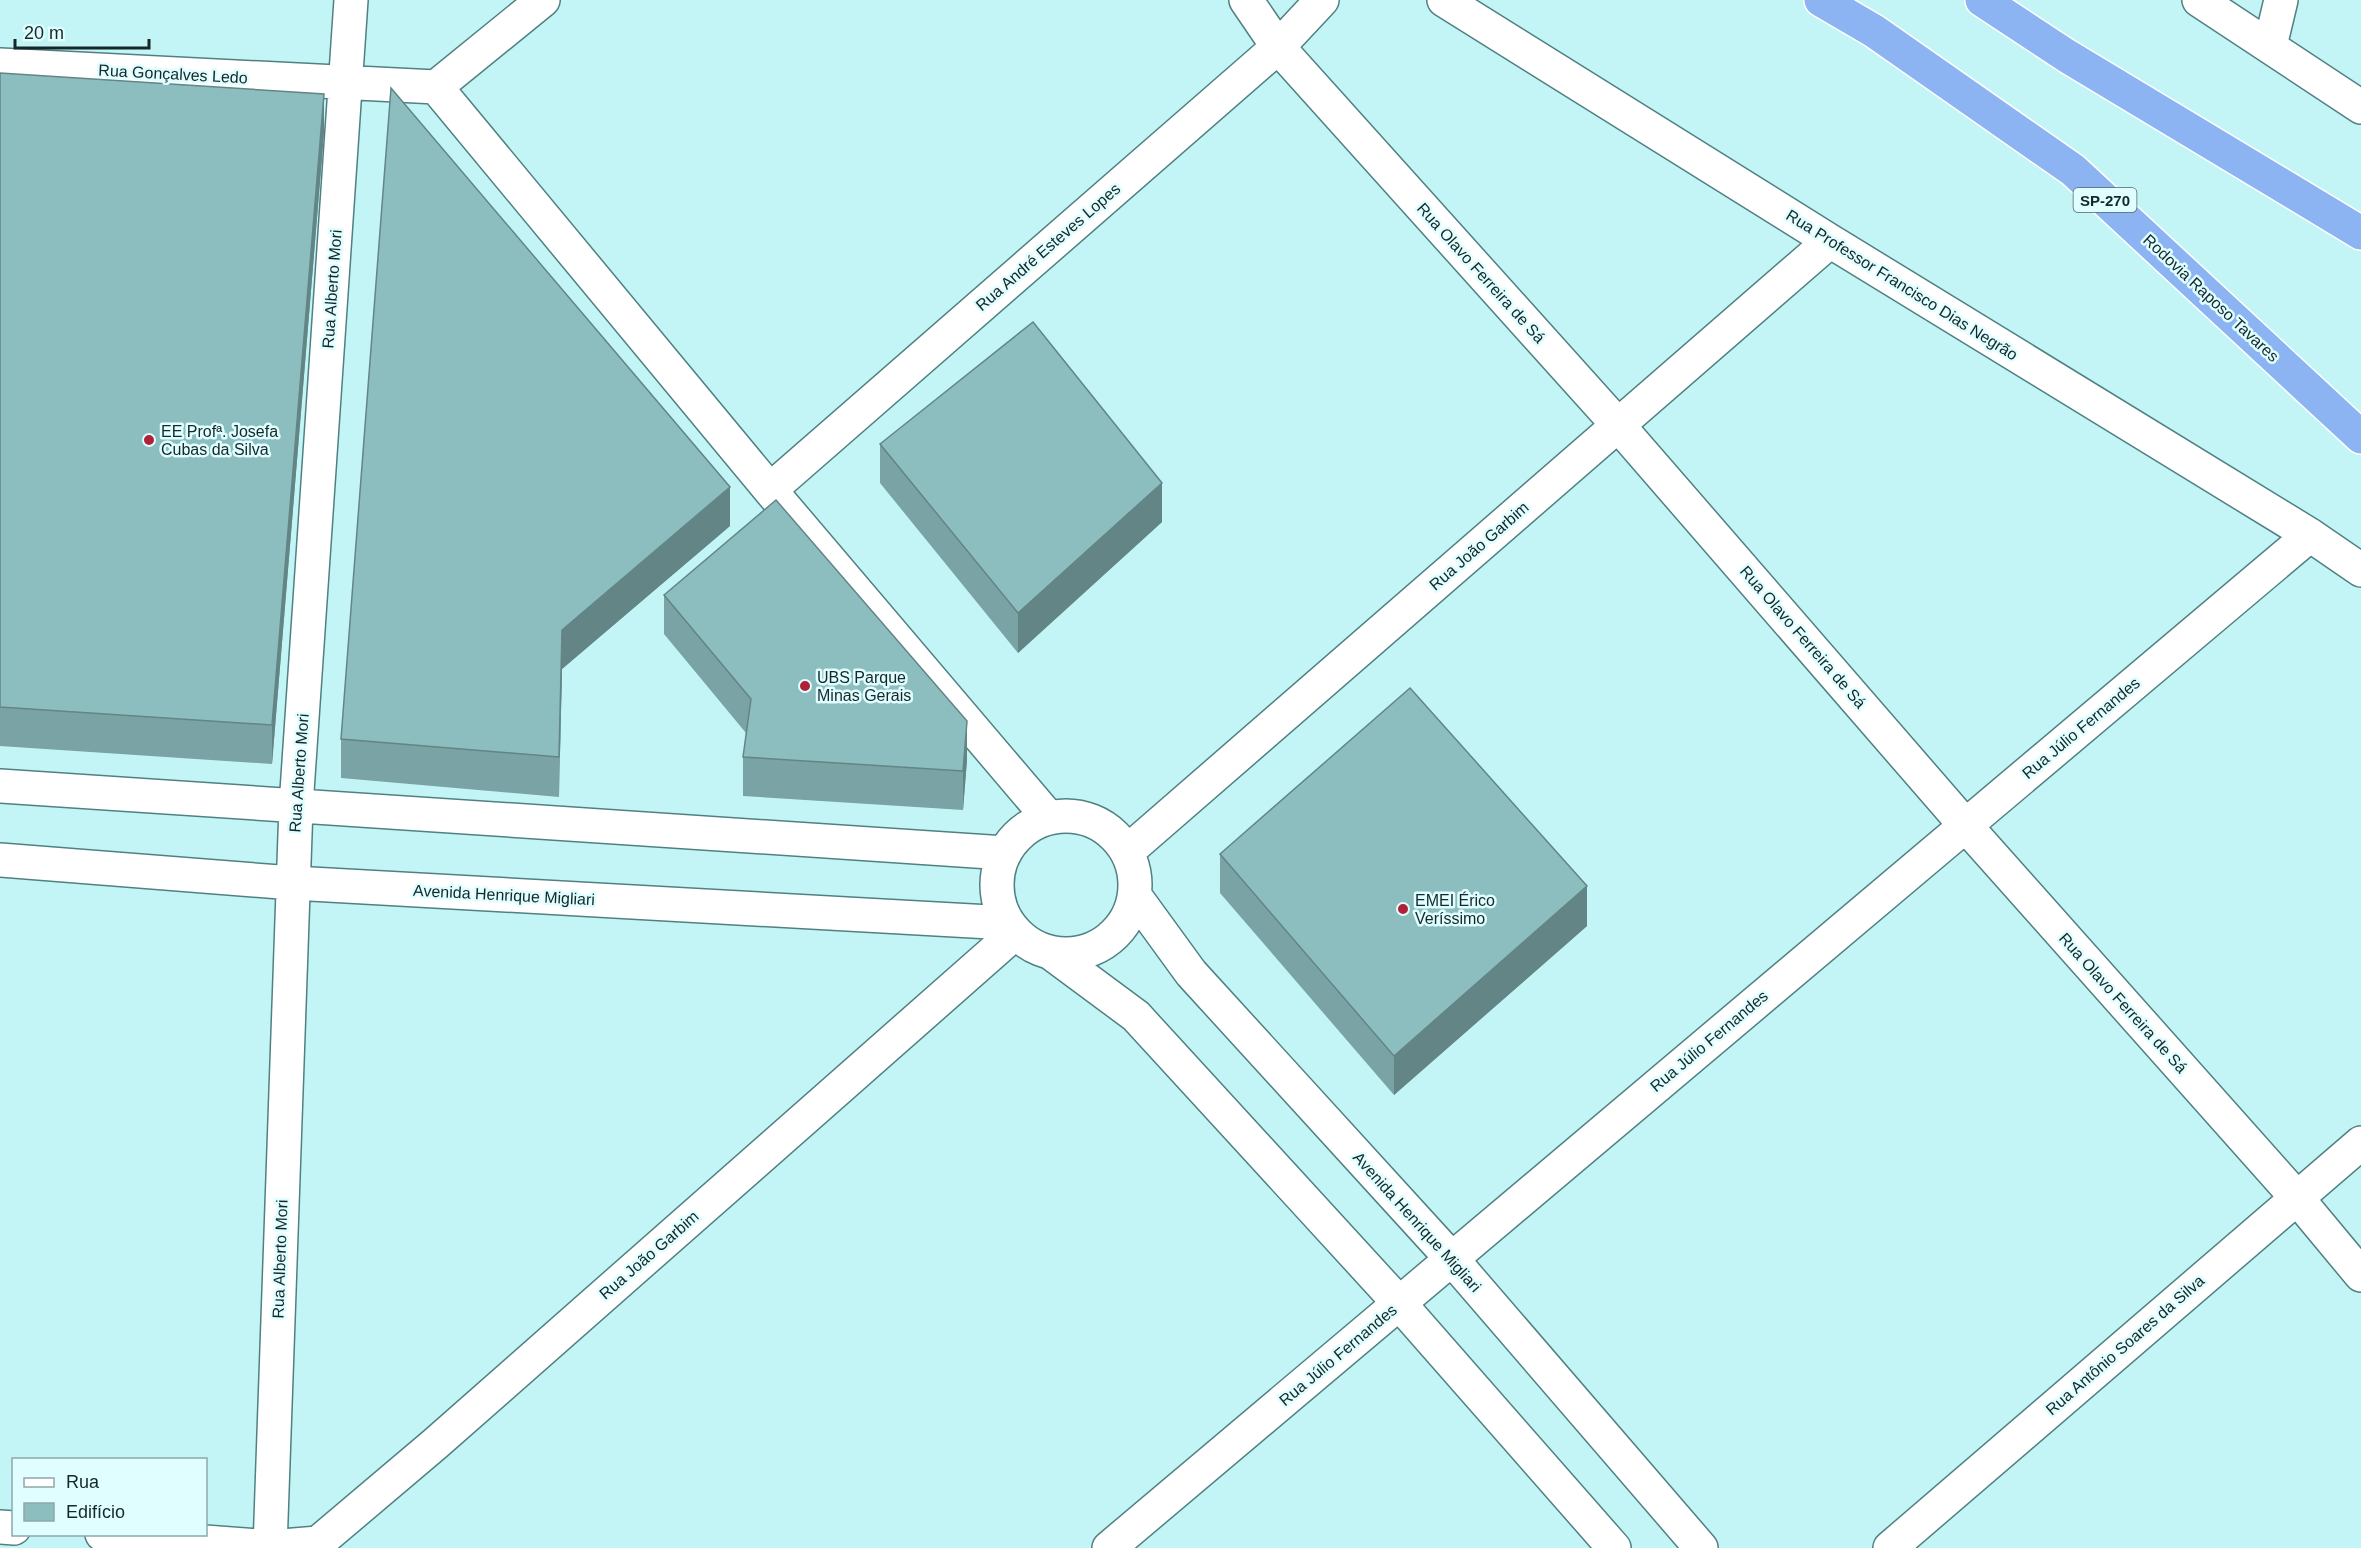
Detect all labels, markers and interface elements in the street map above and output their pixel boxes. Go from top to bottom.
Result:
scale bar [15,12,148,50]
text: 20 m [24,23,64,43]
street label: Rua Gonçalves Ledo [98,62,248,86]
street label: Rua André Esteves Lopes [973,180,1123,314]
road number: SP-270 [2074,188,2136,212]
street label: Rua Olavo Ferreira de Sá [1414,200,1548,346]
street label: Rua Professor Francisco Dias Negrão [1783,206,2021,364]
street label: Rua Alberto Mori [319,229,345,349]
street label: Rodovia Raposo Tavares [2140,231,2282,365]
place label: EE Profª. Josefa Cubas da Silva [161,423,278,458]
marker: EE Profª. Josefa Cubas da Silva [142,433,156,447]
street label: Rua João Garbim [1426,498,1532,594]
street label: Rua Olavo Ferreira de Sá [1737,563,1869,711]
place label: UBS Parque Minas Gerais [817,669,911,704]
street label: Rua Júlio Fernandes [2019,674,2143,782]
marker: UBS Parque Minas Gerais [798,679,812,693]
street label: Rua Alberto Mori [286,713,312,833]
street label: Avenida Henrique Migliari [413,882,595,908]
place label: EMEI Érico Veríssimo [1415,891,1495,927]
marker: EMEI Érico Veríssimo [1396,902,1410,916]
street label: Rua Olavo Ferreira de Sá [2056,930,2190,1076]
street label: Rua Júlio Fernandes [1647,987,1771,1095]
street label: Avenida Henrique Migliari [1350,1149,1484,1295]
street label: Rua Alberto Mori [269,1199,291,1319]
street label: Rua João Garbim [596,1207,702,1303]
street label: Rua Antônio Soares da Silva [2043,1272,2208,1418]
street label: Rua Júlio Fernandes [1276,1301,1400,1409]
legend [12,1458,207,1536]
text: Rua [66,1472,100,1492]
text: Edifício [66,1502,125,1522]

